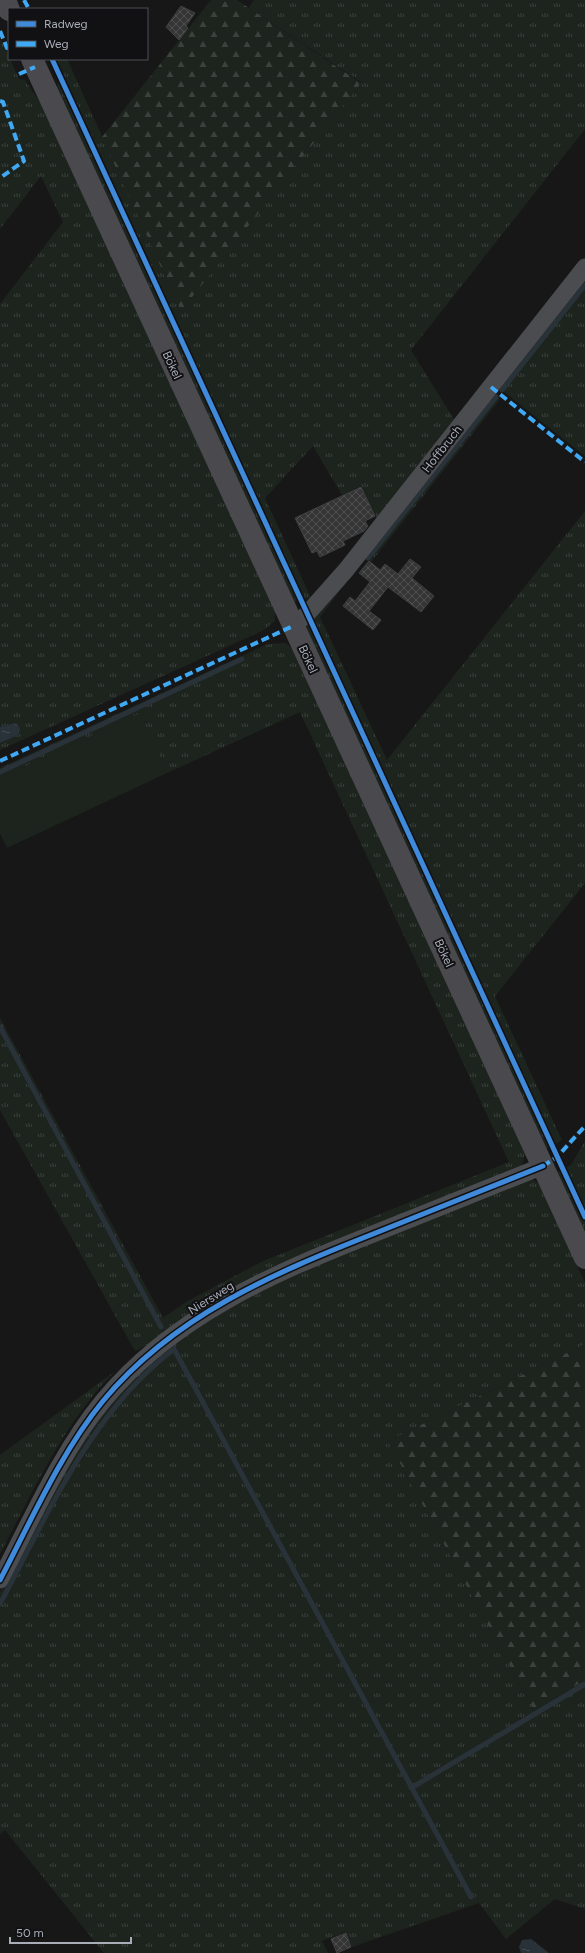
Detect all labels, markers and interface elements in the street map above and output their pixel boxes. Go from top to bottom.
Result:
legend [8,8,148,60]
text: Radweg [44,17,88,31]
text: Weg [44,37,69,51]
street label: Bökel [159,349,185,381]
street label: Hoffbruch [419,422,465,475]
street label: Bökel [295,643,321,675]
street label: Bökel [431,937,457,969]
street label: Niersweg [186,1279,236,1317]
scale bar [10,1919,131,1945]
text: 50 m [16,1926,44,1940]

